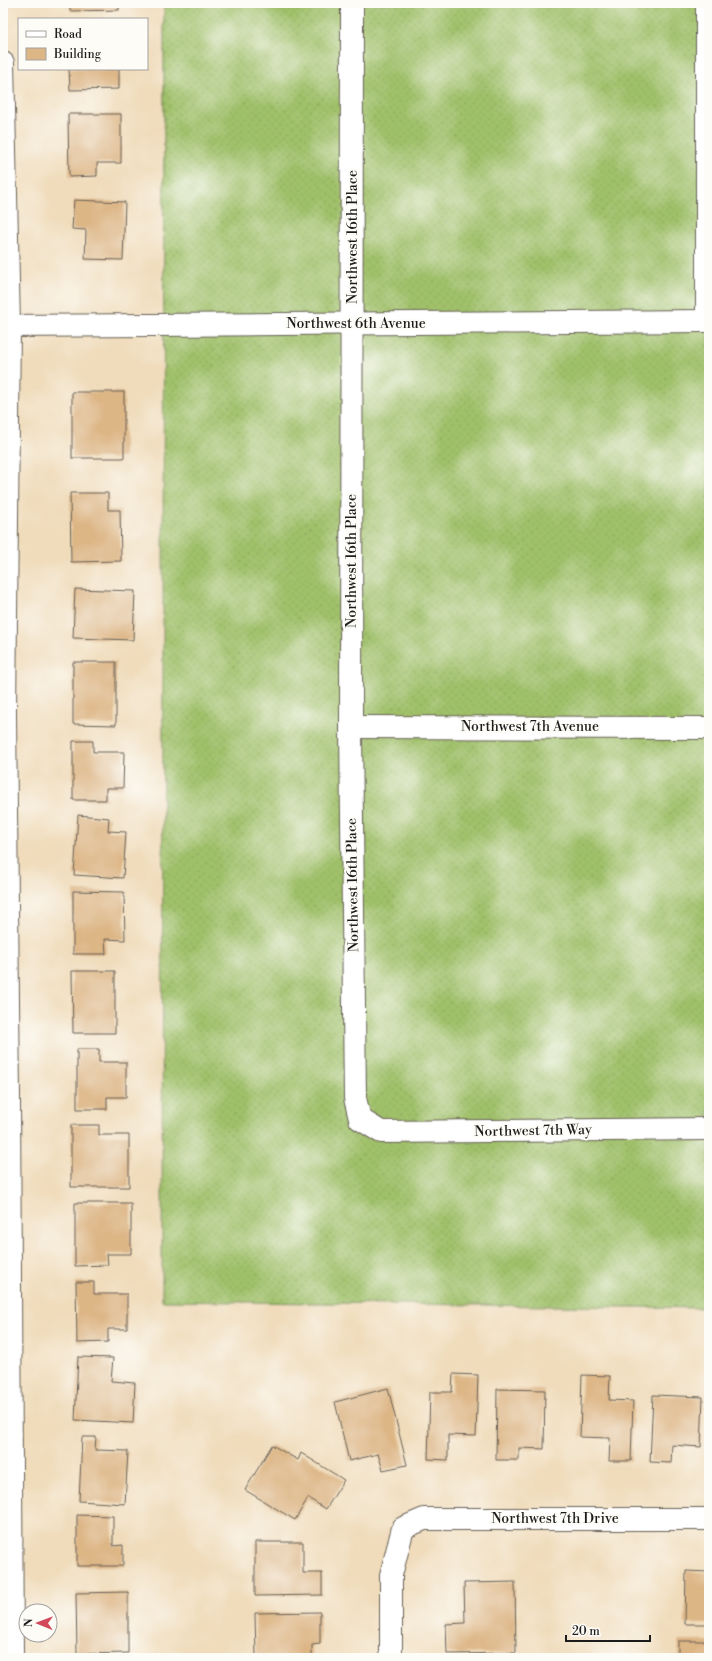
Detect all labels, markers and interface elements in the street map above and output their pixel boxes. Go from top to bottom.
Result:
legend [18,18,148,70]
text: Road [54,27,82,42]
text: Building [53,47,102,62]
street label: Northwest 16th Place [344,170,362,304]
street label: Northwest 6th Avenue [286,315,426,333]
street label: Northwest 16th Place [343,494,361,628]
street label: Northwest 7th Avenue [461,718,599,736]
street label: Northwest 16th Place [343,818,363,952]
street label: Northwest 7th Way [474,1121,592,1141]
street label: Northwest 7th Drive [491,1510,619,1528]
north arrow [18,1603,58,1643]
scale bar [566,1617,650,1643]
text: N [22,1618,36,1627]
text: 20 m [572,1624,600,1639]

